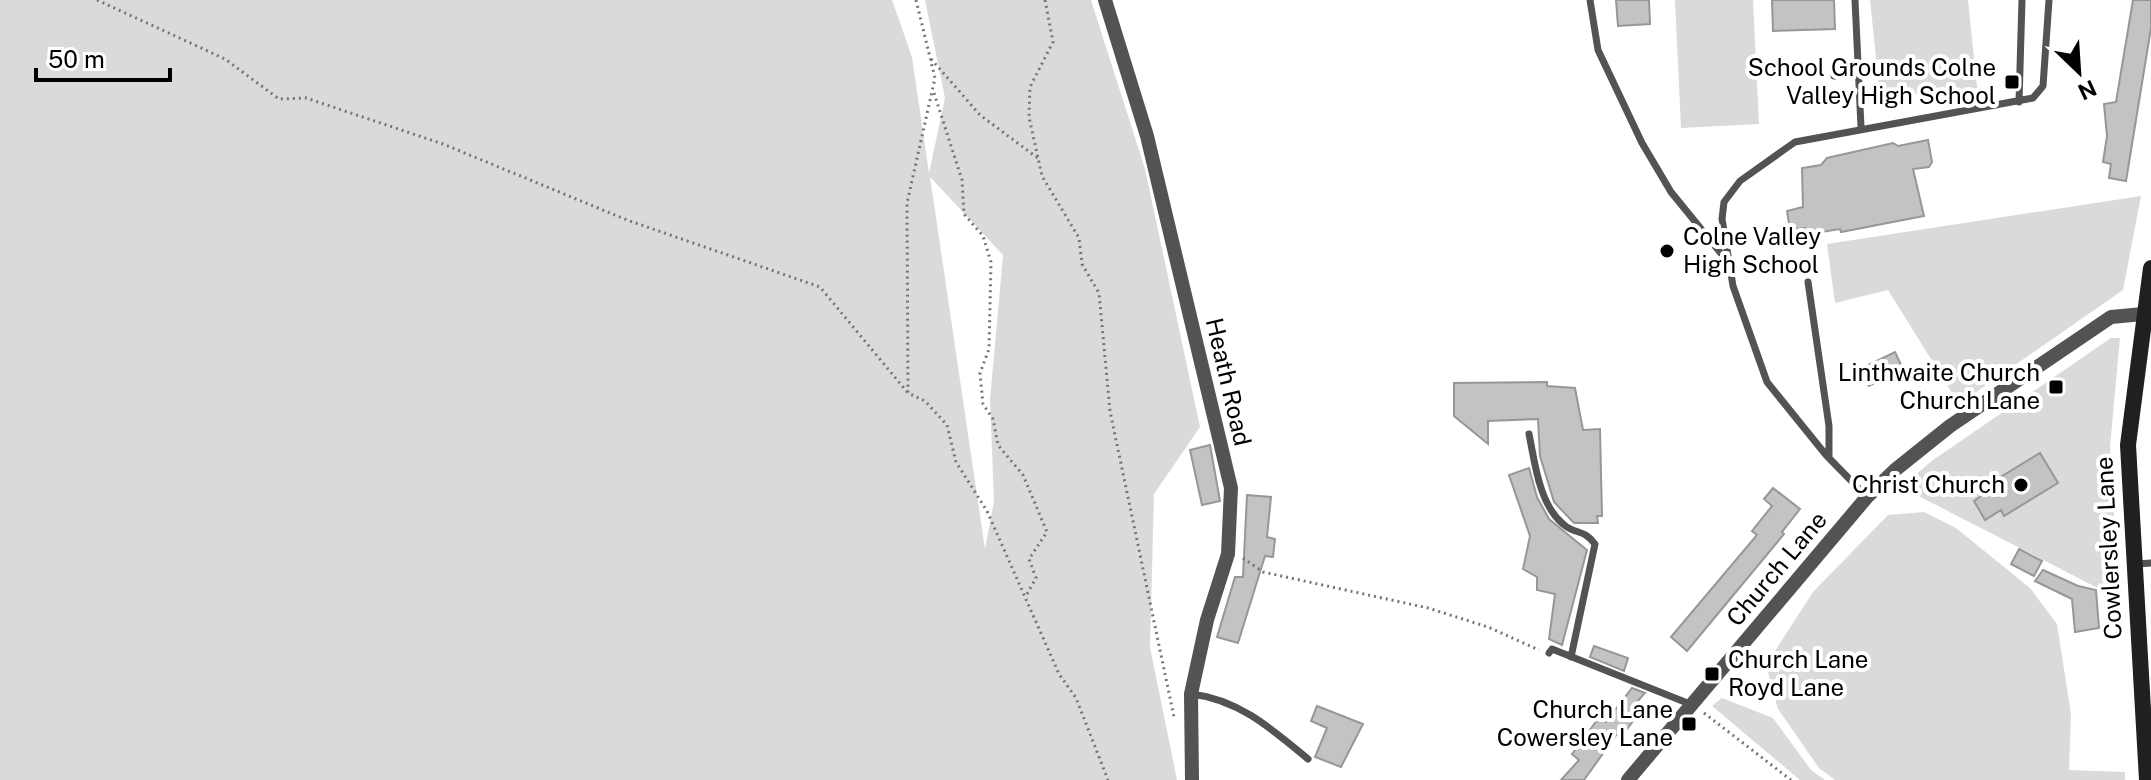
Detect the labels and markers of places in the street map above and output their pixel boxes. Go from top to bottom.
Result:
place label: School Grounds Colne Valley High School [1748,53,1996,109]
marker: School Grounds Colne Valley High School [2003,73,2021,91]
place label: Colne Valley High School [1683,222,1821,278]
marker: Colne Valley High School [1658,242,1676,260]
place label: Linthwaite Church Church Lane [1838,358,2040,414]
marker: Linthwaite Church Church Lane [2047,378,2065,396]
place label: Christ Church [1852,470,2005,498]
marker: Christ Church [2012,476,2030,494]
place label: Church Lane Royd Lane [1728,645,1868,701]
marker: Church Lane Royd Lane [1703,665,1721,683]
place label: Church Lane Cowersley Lane [1497,695,1673,751]
marker: Church Lane Cowersley Lane [1680,715,1698,733]

